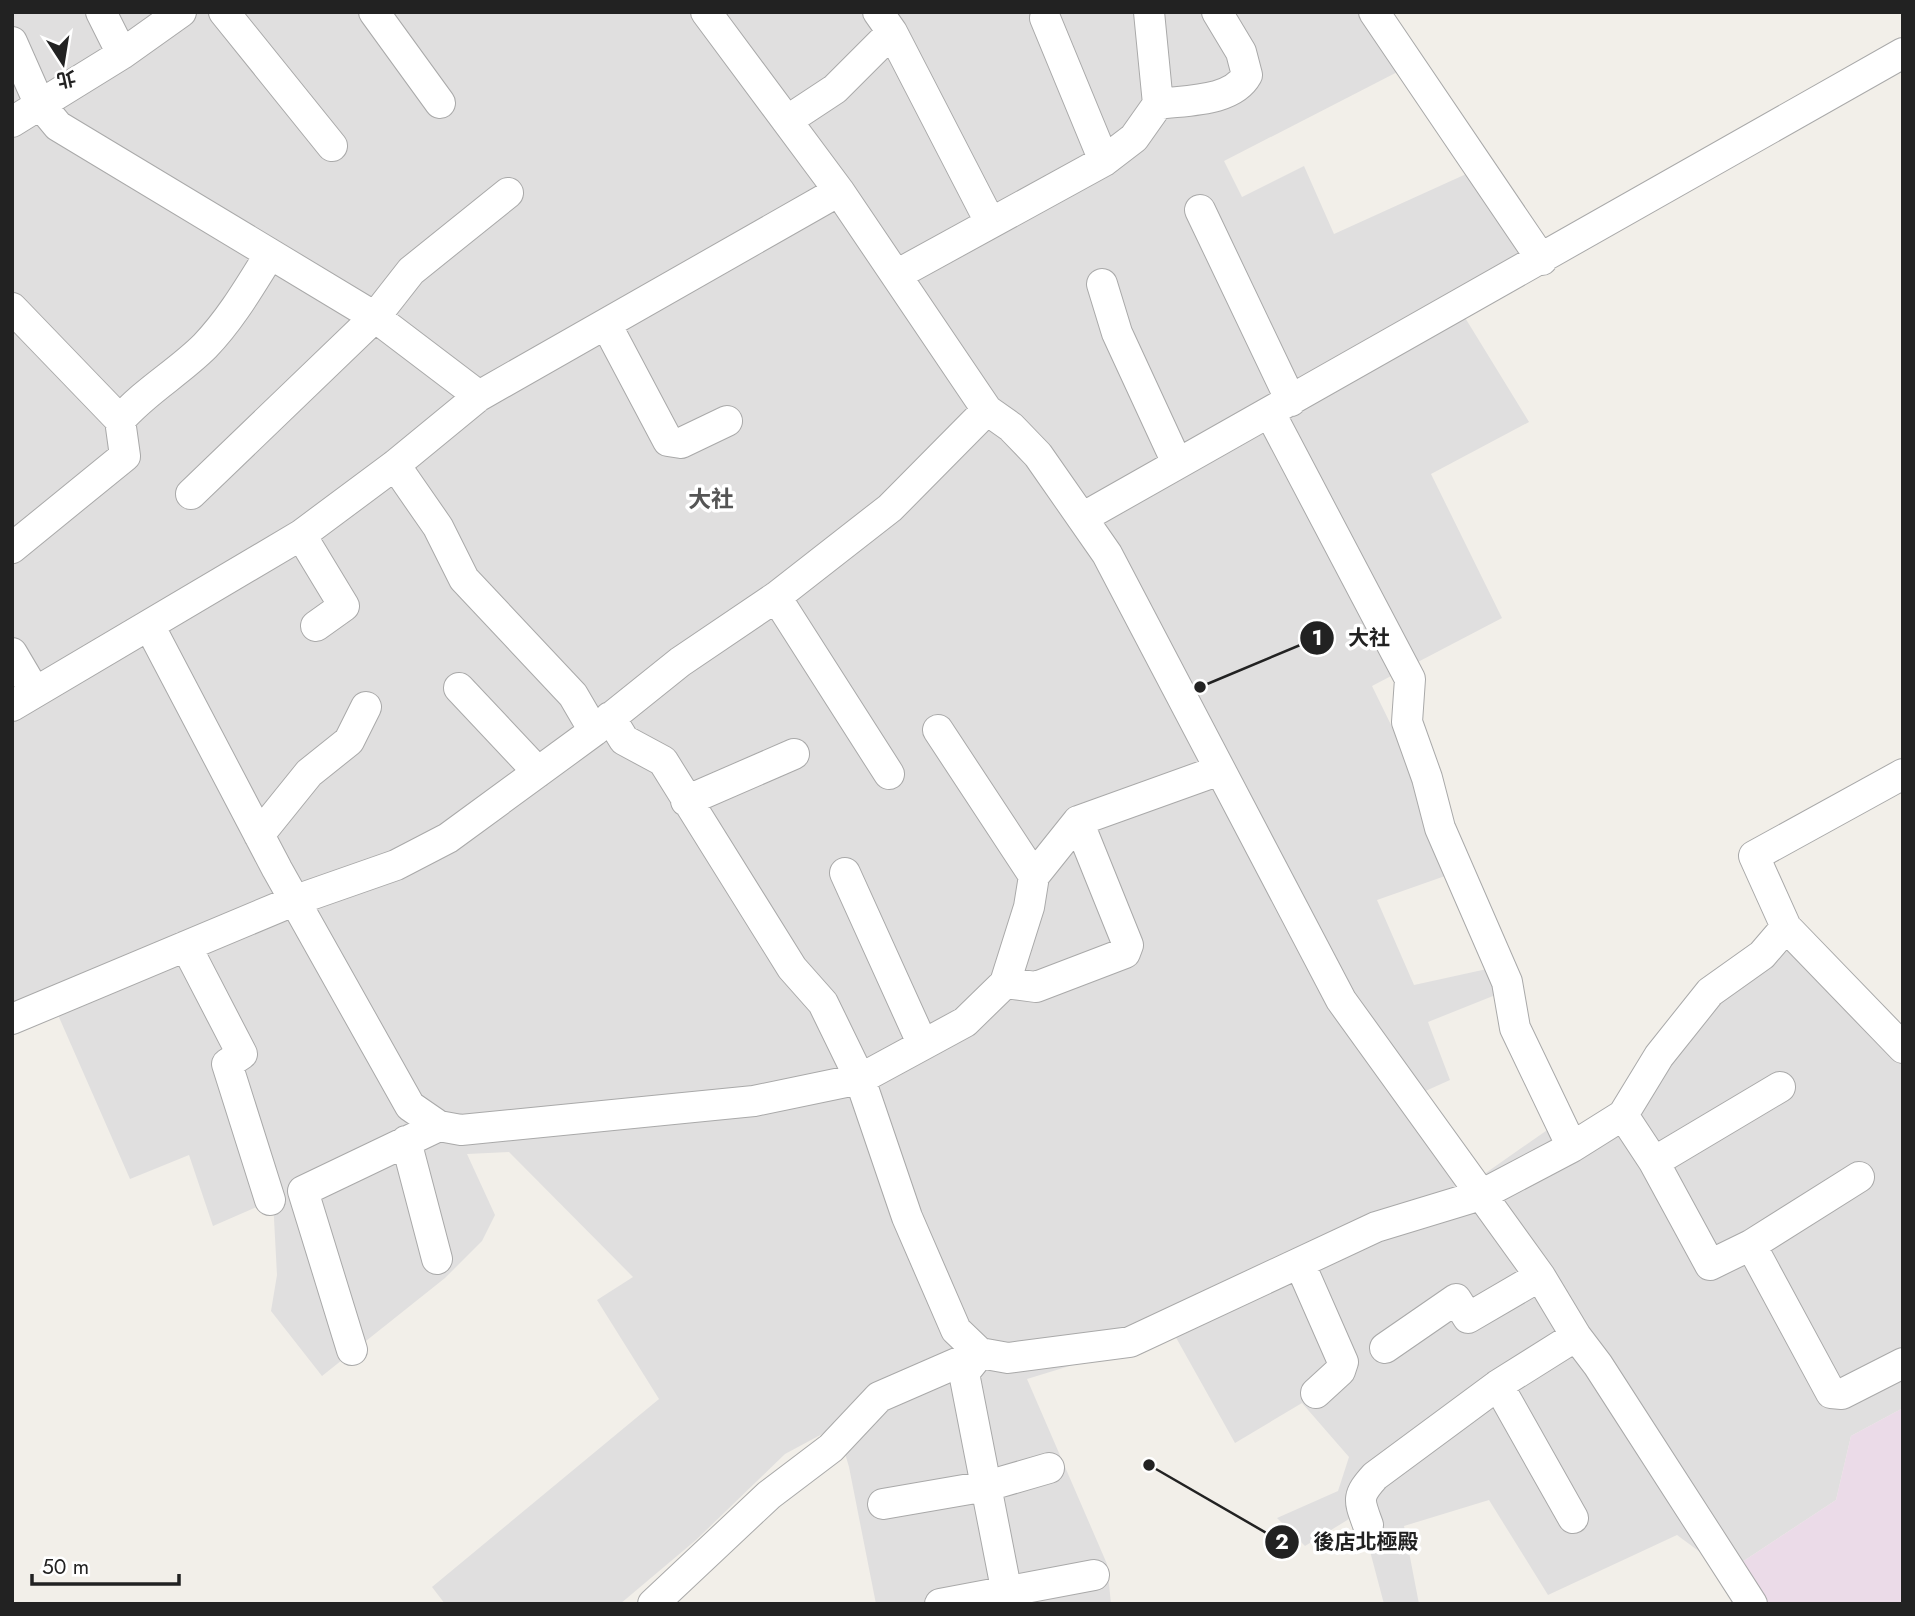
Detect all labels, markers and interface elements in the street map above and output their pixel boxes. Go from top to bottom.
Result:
north arrow [28,28,98,98]
text: 北 [54,64,79,94]
district label: 大社 [688,482,734,516]
callout: 大社 [1299,617,1404,659]
text: 1 [1312,623,1322,653]
text: 大社 [1348,623,1390,653]
callout: 後店北極殿 [1265,1521,1433,1563]
text: 2 [1275,1527,1289,1557]
text: 後店北極殿 [1314,1527,1419,1557]
scale bar [32,1542,178,1586]
text: 50 m [42,1552,89,1582]

